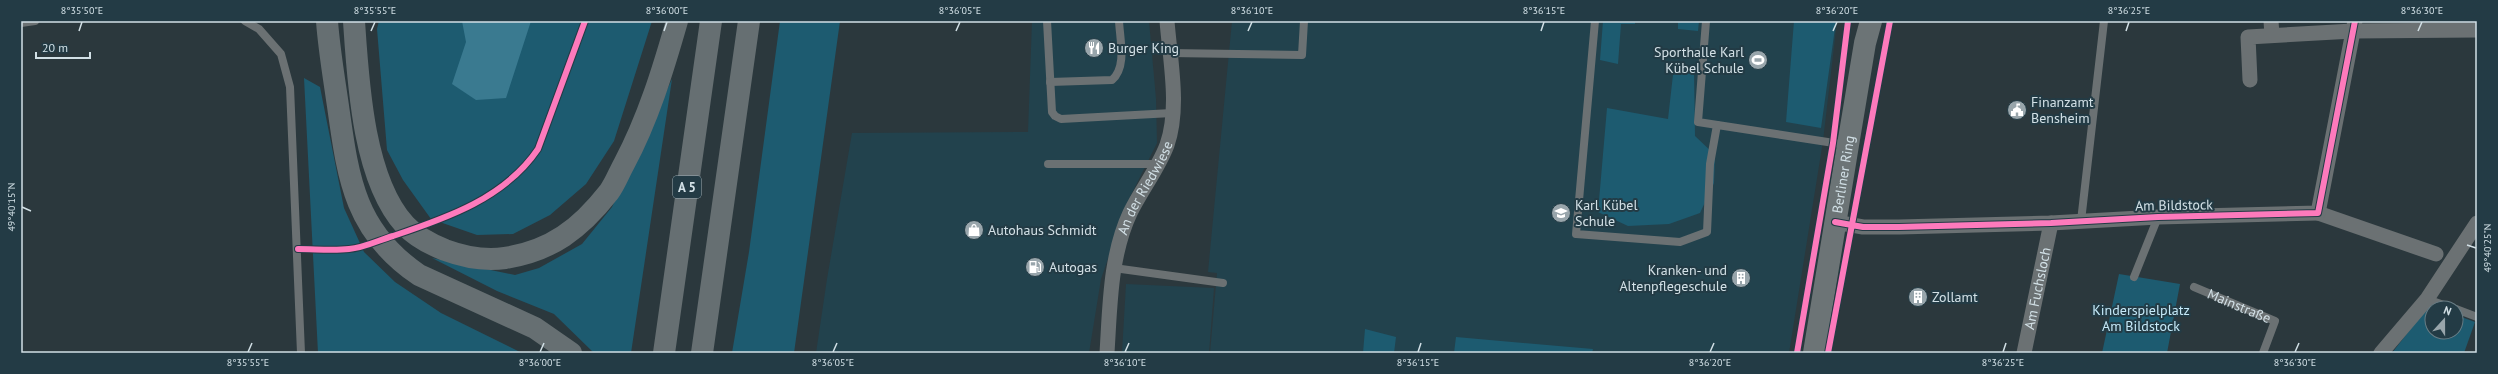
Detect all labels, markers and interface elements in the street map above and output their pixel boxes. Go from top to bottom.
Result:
text: 8°35'50"E [61,4,103,17]
text: 8°35'55"E [354,4,396,17]
text: 8°36'00"E [646,4,688,17]
text: 8°36'05"E [939,4,981,17]
text: 8°36'10"E [1231,4,1273,17]
text: 8°36'15"E [1523,4,1565,17]
text: 8°36'20"E [1816,4,1858,17]
text: 8°36'25"E [2108,4,2150,17]
text: 8°36'30"E [2401,4,2443,17]
scale bar [36,34,90,60]
restaurant icon: Burger King [1083,37,1105,59]
place label: Burger King [1108,39,1179,57]
text: 20 m [42,40,68,55]
place label: Sporthalle Karl Kübel Schule [1654,43,1744,77]
sports icon: Sporthalle Karl Kübel Schule [1747,49,1769,71]
place label: Finanzamt Bensheim [2031,93,2094,127]
public building icon: Finanzamt Bensheim [2006,99,2028,121]
street label: Berliner Ring [1828,134,1858,215]
street label: An der Riedwiese [1113,139,1177,237]
road number: A 5 [673,176,701,198]
text: 49°40'15"N [5,182,18,232]
street label: Am Bildstock [2135,195,2213,215]
place label: Karl Kübel Schule [1575,196,1638,230]
school or university icon: Karl Kübel Schule [1550,202,1572,224]
shop icon: Autohaus Schmidt [963,219,985,241]
place label: Autohaus Schmidt [988,221,1097,239]
text: 49°40'25"N [2481,223,2494,273]
street label: Am Fuchsloch [2020,246,2055,331]
fuel station icon: Autogas [1024,256,1046,278]
place label: Autogas [1049,258,1097,276]
place label: Kranken- und Altenpflegeschule [1619,261,1727,295]
building icon: Kranken- und Altenpflegeschule [1730,267,1752,289]
street label: Mainstraße [2205,285,2274,327]
building icon: Zollamt [1907,286,1929,308]
place label: Zollamt [1932,288,1978,306]
north arrow [2424,300,2464,340]
park label: Kinderspielplatz Am Bildstock [2092,301,2190,335]
text: N [2442,303,2453,318]
text: 8°35'55"E [227,356,269,369]
text: 8°36'00"E [519,356,561,369]
text: 8°36'05"E [812,356,854,369]
text: 8°36'10"E [1104,356,1146,369]
text: 8°36'15"E [1397,356,1439,369]
text: 8°36'20"E [1689,356,1731,369]
text: 8°36'25"E [1982,356,2024,369]
text: 8°36'30"E [2274,356,2316,369]

